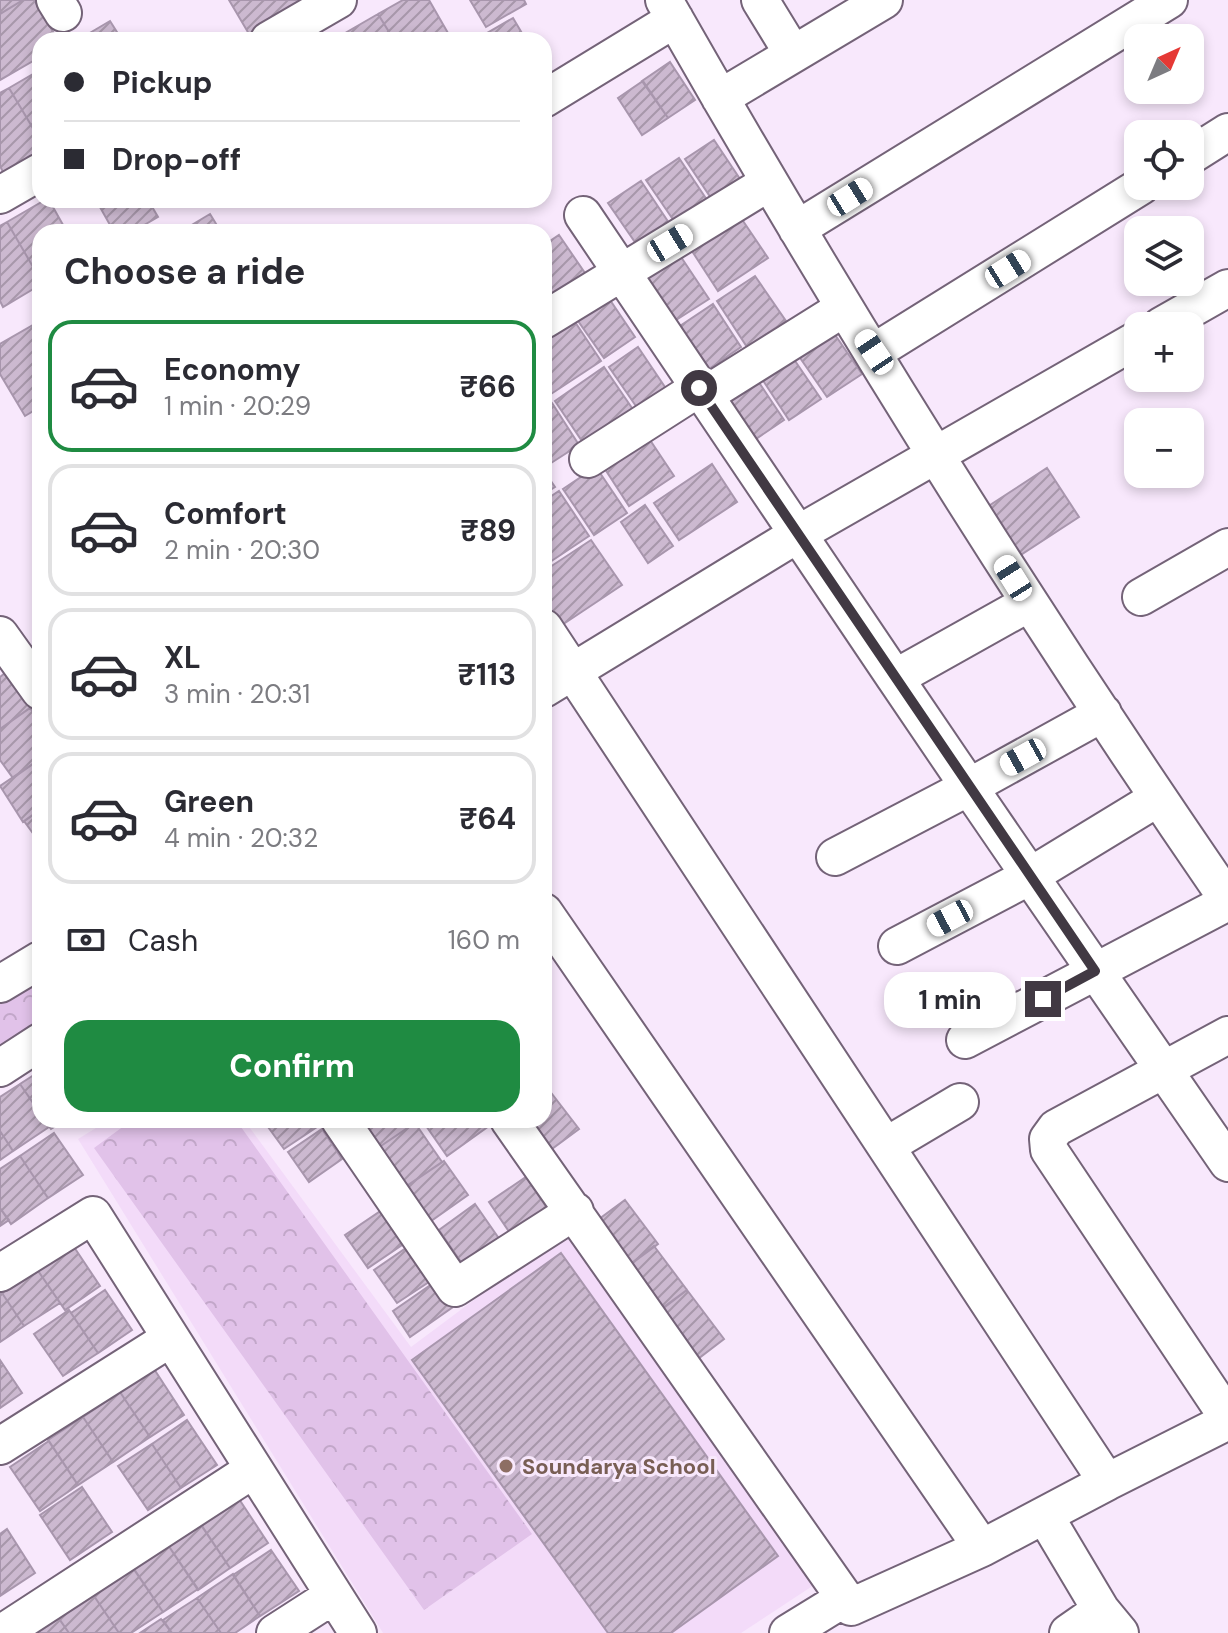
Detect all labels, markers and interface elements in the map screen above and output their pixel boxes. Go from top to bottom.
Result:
north arrow [1124,24,1204,104]
map controls [1124,24,1204,488]
text: Pickup [112,63,212,102]
button: locate [1124,120,1204,200]
text: Drop-off [112,140,241,179]
car [823,174,877,220]
button: layers [1124,216,1204,296]
car [643,220,697,266]
car [981,246,1035,292]
text: Choose a ride [64,248,305,295]
button: + [1124,312,1204,392]
car [851,325,897,379]
icon: car [68,350,140,422]
text: Economy [164,350,301,389]
text: ₹66 [460,367,516,406]
route start [681,370,717,406]
text: 1 min · 20:29 [164,389,311,423]
button: − [1124,408,1204,488]
icon: car [68,494,140,566]
text: Comfort [164,494,287,533]
text: ₹89 [460,511,516,550]
text: 2 min · 20:30 [164,533,320,567]
car [990,551,1036,605]
icon: car [68,638,140,710]
text: XL [164,638,201,677]
text: ₹113 [458,655,516,694]
text: 3 min · 20:31 [164,677,310,711]
car [996,735,1050,779]
icon: car [68,782,140,854]
text: Green [164,782,254,821]
text: ₹64 [459,799,516,838]
text: 4 min · 20:32 [164,821,318,855]
car [923,896,977,940]
icon: cash [64,918,108,962]
text: Cash [128,921,198,960]
text: 160 m [448,923,520,957]
callout: 1 min [883,971,1015,1027]
route end [1025,981,1061,1017]
text: 1 min [918,983,982,1017]
button: Confirm [64,1020,520,1112]
place label: Soundarya School [522,1452,716,1481]
marker: Soundarya School [497,1457,515,1475]

